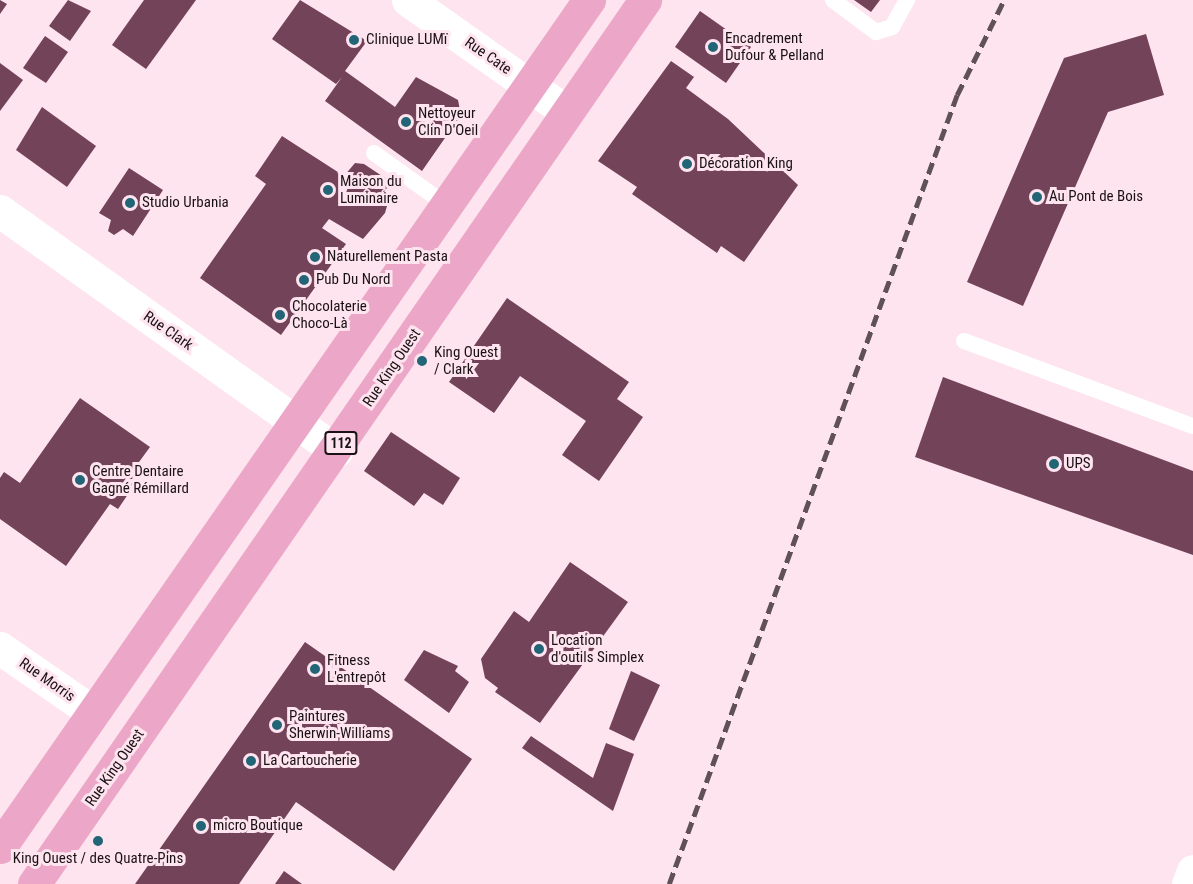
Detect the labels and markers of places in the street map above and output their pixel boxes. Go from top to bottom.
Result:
place label: Encadrement Dufour & Pelland [725,29,824,64]
place label: Clinique LUMï [366,31,447,49]
marker: Clinique LUMï [347,33,361,47]
marker: Encadrement Dufour & Pelland [706,40,720,54]
place label: Nettoyeur Clin D'Oeil [418,104,478,139]
marker: Nettoyeur Clin D'Oeil [399,115,413,129]
place label: Décoration King [699,155,793,173]
marker: Décoration King [680,157,694,171]
place label: Maison du Luminaire [340,172,402,207]
marker: Maison du Luminaire [321,183,335,197]
place label: Au Pont de Bois [1049,188,1143,206]
marker: Au Pont de Bois [1030,190,1044,204]
place label: Studio Urbania [142,194,229,212]
marker: Studio Urbania [123,196,137,210]
place label: Naturellement Pasta [327,248,448,266]
marker: Naturellement Pasta [308,250,322,264]
place label: Pub Du Nord [316,271,390,289]
marker: Pub Du Nord [297,273,311,287]
place label: Chocolaterie Choco-Là [292,297,367,332]
marker: Chocolaterie Choco-Là [273,308,287,322]
place label: King Ouest / Clark [434,343,498,378]
marker: King Ouest / Clark [415,354,429,368]
place label: UPS [1066,455,1091,473]
marker: UPS [1047,457,1061,471]
place label: Centre Dentaire Gagné Rémillard [92,462,189,497]
marker: Centre Dentaire Gagné Rémillard [73,473,87,487]
place label: Location d'outils Simplex [551,631,644,666]
marker: Location d'outils Simplex [532,642,546,656]
place label: Fitness L'entrepôt [327,651,386,686]
marker: Fitness L'entrepôt [308,662,322,676]
place label: Paintures Sherwin-Williams [289,707,390,742]
marker: Paintures Sherwin-Williams [270,718,284,732]
place label: La Cartoucherie [263,752,357,770]
marker: La Cartoucherie [244,754,258,768]
place label: micro Boutique [213,817,303,835]
marker: micro Boutique [194,819,208,833]
marker: King Ouest / des Quatre-Pins [91,834,105,848]
place label: King Ouest / des Quatre-Pins [13,850,183,868]

